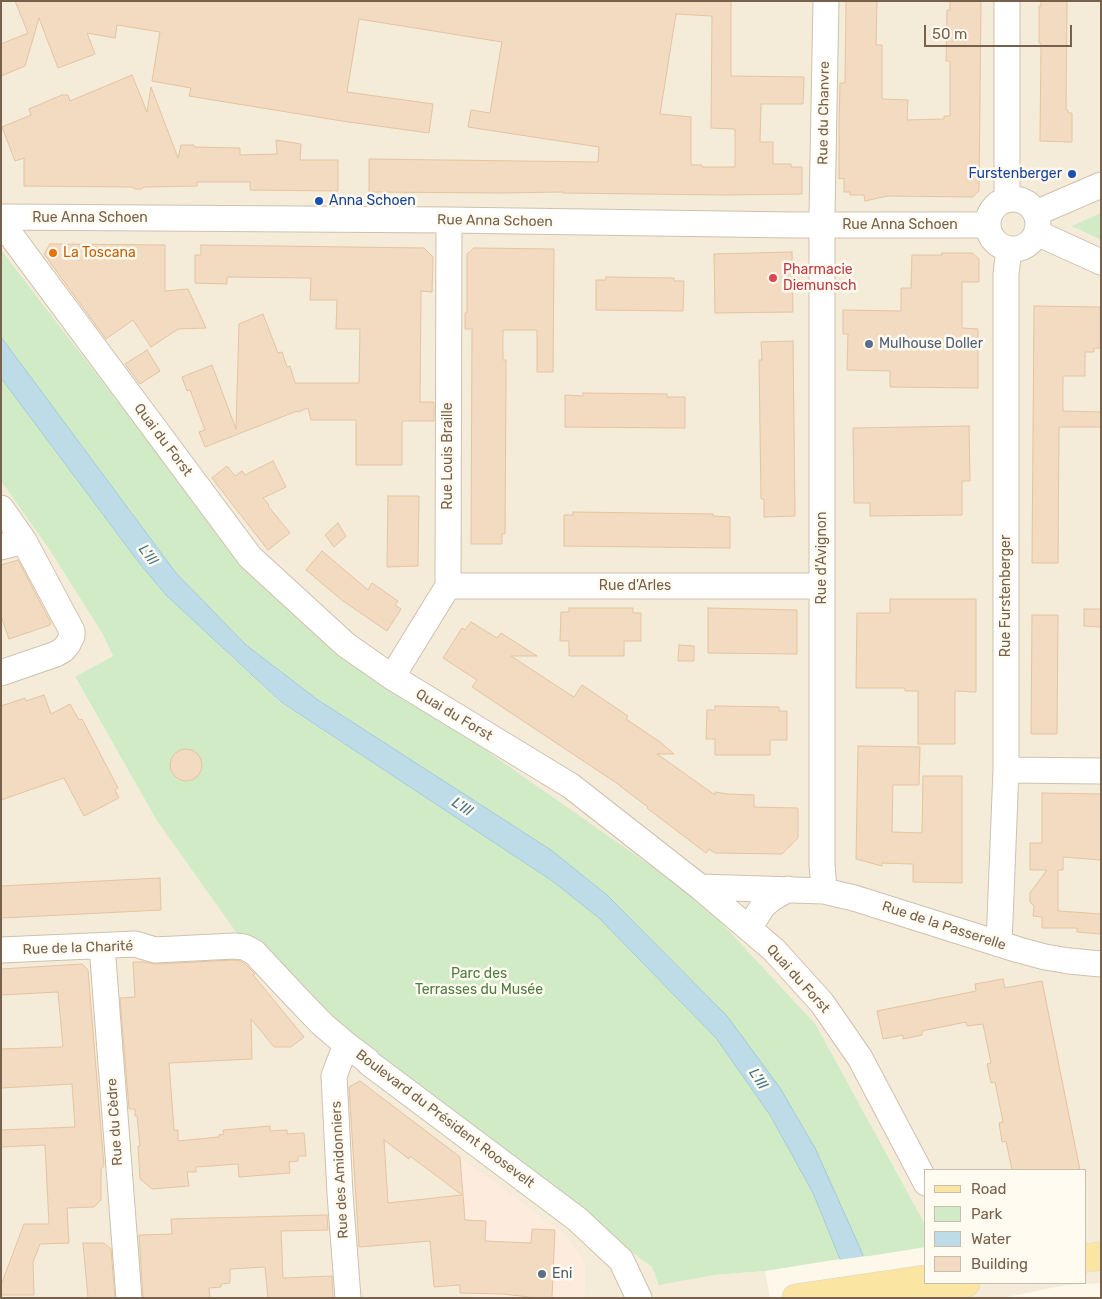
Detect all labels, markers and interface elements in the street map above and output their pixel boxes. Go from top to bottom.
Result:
scale bar [927,15,1074,47]
text: 50 m [932,25,967,43]
street label: Rue du Chanvre [815,61,833,165]
place label: Furstenberger [968,166,1062,182]
marker: Furstenberger [1066,168,1078,180]
place label: Anna Schoen [329,193,416,209]
marker: Anna Schoen [313,195,325,207]
street label: Rue Anna Schoen [32,210,148,226]
street label: Rue Anna Schoen [437,212,553,230]
street label: Rue Anna Schoen [842,217,958,233]
place label: La Toscana [63,245,136,261]
marker: La Toscana [47,247,59,259]
place label: Pharmacie Diemunsch [783,262,857,294]
marker: Pharmacie Diemunsch [767,272,779,284]
place label: Mulhouse Doller [879,336,983,352]
marker: Mulhouse Doller [863,338,875,350]
street label: Quai du Forst [130,400,196,480]
street label: Rue Louis Braille [440,402,456,510]
street label: Rue d'Avignon [814,512,830,604]
street label: Rue Furstenberger [998,535,1014,657]
water label: L'Ill [134,541,162,569]
street label: Rue d'Arles [599,578,671,594]
street label: Quai du Forst [413,685,495,745]
water label: L'Ill [448,794,476,820]
street label: Rue de la Passerelle [880,898,1008,954]
street label: Rue de la Charité [22,938,134,958]
street label: Quai du Forst [763,941,833,1017]
park label: Parc des Terrasses du Musée [415,966,543,999]
street label: Boulevard du Président Roosevelt [352,1046,538,1192]
water label: L'Ill [745,1065,771,1093]
street label: Rue du Cèdre [104,1078,126,1166]
street label: Rue des Amidonniers [328,1101,352,1239]
legend [924,1169,1087,1284]
text: Road [971,1180,1007,1198]
text: Park [971,1205,1002,1223]
text: Water [971,1230,1011,1248]
text: Building [971,1255,1028,1273]
place label: Eni [552,1266,572,1282]
marker: Eni [536,1268,548,1280]

